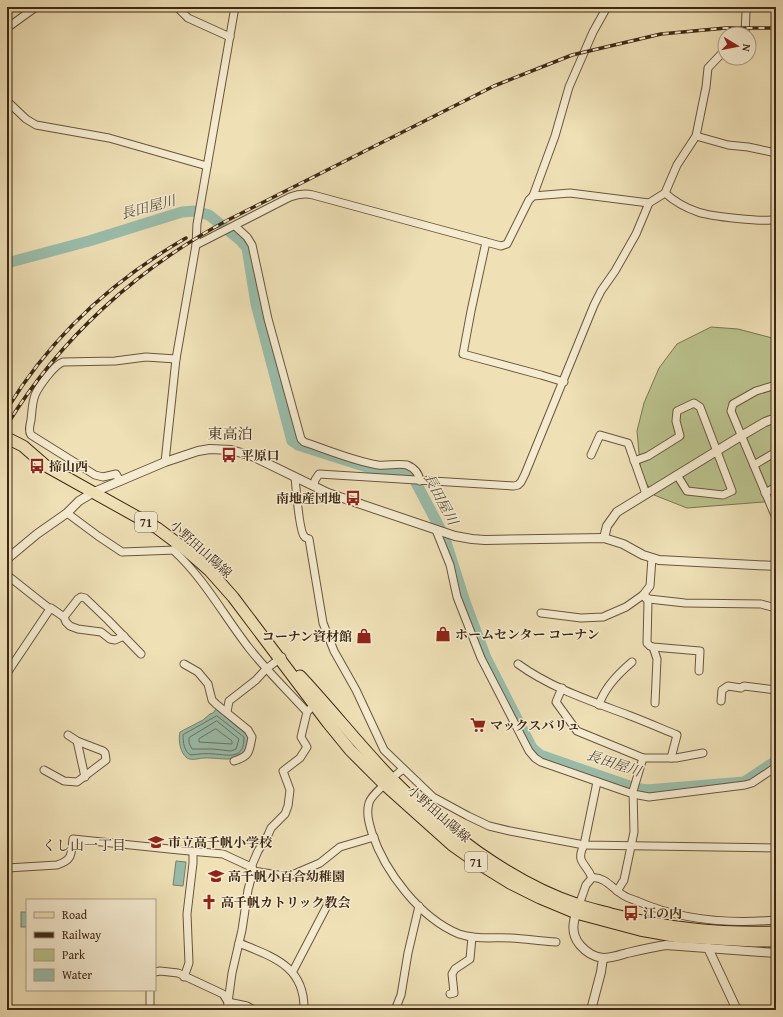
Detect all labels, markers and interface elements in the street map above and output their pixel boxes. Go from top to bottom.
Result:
north arrow [717,26,757,66]
text: N [738,43,755,53]
water label: 長田屋川 [118,190,180,224]
district label: 東高泊 [207,423,253,444]
bus stop icon: 平原口 [220,446,238,464]
place label: 平原口 [241,446,280,465]
bus stop icon: 揥山西 [28,457,46,475]
place label: 揥山西 [49,457,88,476]
water label: 長田屋川 [419,470,464,530]
place label: 南地産団地 [276,489,341,508]
bus stop icon: 南地産団地 [344,489,362,507]
road number: 71 [135,512,157,532]
street label: 小野田山陽線 [166,516,236,582]
shop icon: ホームセンター コーナン [434,625,452,643]
place label: ホームセンター コーナン [455,625,600,644]
place label: コーナン資材館 [262,627,352,646]
shop icon: コーナン資材館 [355,627,373,645]
supermarket icon: マックスバリュ [469,716,487,734]
place label: マックスバリュ [490,716,580,735]
water label: 長田屋川 [584,745,646,782]
street label: 小野田山陽線 [403,781,475,847]
school or university icon: 市立高千帆小学校 [147,833,165,851]
place label: 市立高千帆小学校 [168,833,273,852]
district label: くし山一丁目 [42,835,126,855]
road number: 71 [465,852,487,872]
school or university icon: 高千帆小百合幼稚園 [207,867,225,885]
place label: 高千帆小百合幼稚園 [228,867,345,886]
church icon: 高千帆カトリック教会 [200,893,218,911]
place label: 高千帆カトリック教会 [221,893,350,912]
legend [26,899,156,991]
bus stop icon: 江の内 [622,904,640,922]
place label: 江の内 [643,904,682,923]
text: Road [62,906,88,923]
text: Railway [62,926,101,943]
text: Park [62,946,86,963]
text: Water [62,966,92,983]

